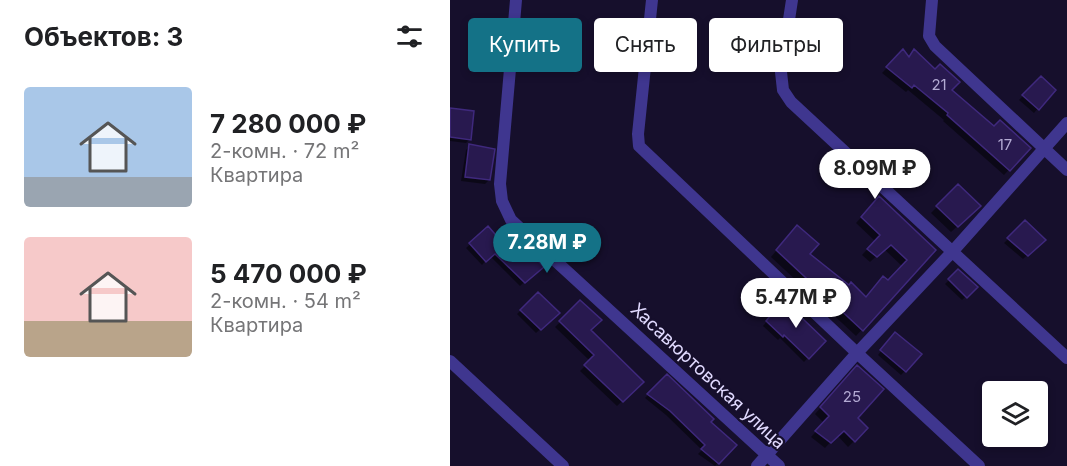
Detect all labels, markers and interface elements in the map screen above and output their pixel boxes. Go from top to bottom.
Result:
chip: Купить [468,18,582,72]
chip: Снять [594,18,697,72]
chip: Фильтры [709,18,843,72]
icon: filters [393,20,426,53]
text: Объектов: 3 [24,21,183,52]
house number: 21 [931,75,947,94]
text: 7 280 000 ₽ [210,108,366,139]
icon: home [72,111,144,183]
house number: 17 [998,135,1012,154]
text: 2-комн. · 72 m² [210,139,359,163]
pin: 8.09M ₽ [820,149,930,200]
text: 8.09M ₽ [833,156,917,180]
text: Квартира [210,163,303,187]
pin: 7.28M ₽ [492,223,602,274]
text: 7.28M ₽ [507,230,587,254]
text: 5 470 000 ₽ [210,258,367,289]
icon: home [72,261,144,333]
pin: 5.47M ₽ [741,278,851,329]
text: 5.47M ₽ [755,285,837,309]
text: 2-комн. · 54 m² [210,289,361,313]
street label: Хасавюртовская улица [627,298,790,453]
text: Квартира [210,313,303,337]
map controls [982,381,1048,447]
button: layers [982,381,1048,447]
house number: 25 [843,387,861,406]

